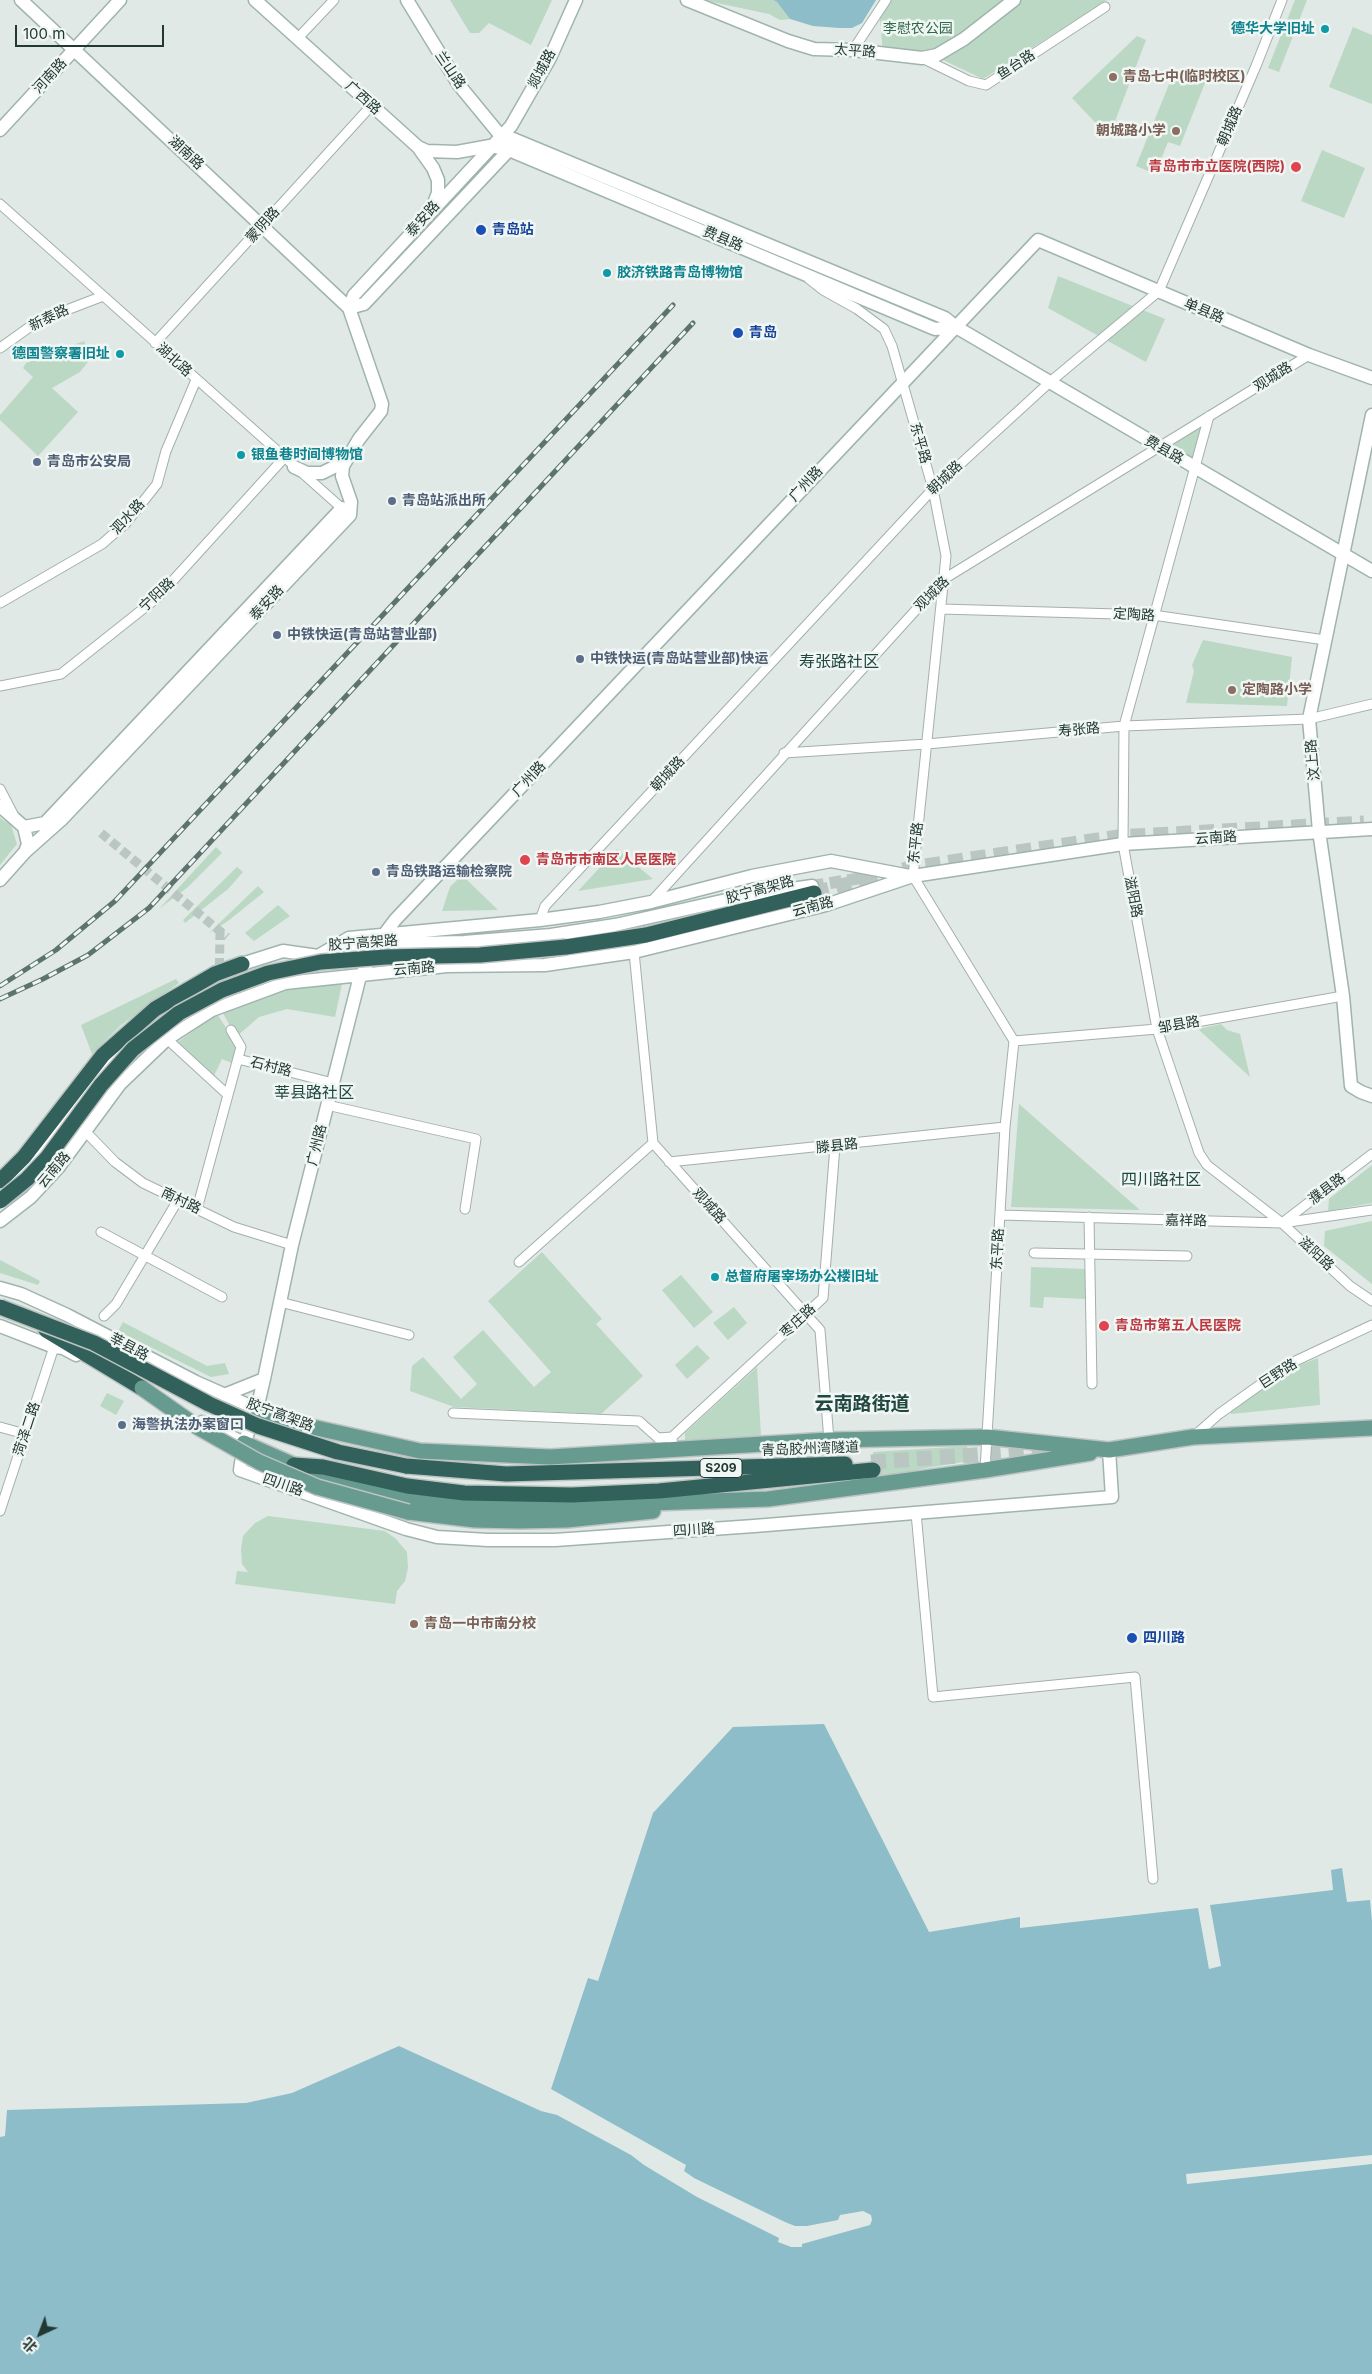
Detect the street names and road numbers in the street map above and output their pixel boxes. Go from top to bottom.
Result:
street label: 太平路 [833,41,877,61]
street label: 郯城路 [525,47,559,91]
street label: 鱼台路 [994,47,1038,83]
street label: 兰山路 [431,48,469,92]
street label: 河南路 [30,55,70,97]
street label: 广西路 [342,78,384,118]
street label: 朝城路 [1214,103,1246,149]
street label: 湖南路 [165,133,207,173]
street label: 泰安路 [403,198,443,240]
street label: 蒙阴路 [243,204,283,246]
street label: 费县路 [700,223,746,255]
street label: 单县路 [1181,295,1227,327]
street label: 新泰路 [26,301,72,335]
street label: 湖北路 [153,340,195,380]
street label: 观城路 [1251,359,1295,395]
street label: 东平路 [906,420,934,466]
street label: 费县路 [1142,432,1186,468]
street label: 朝城路 [924,457,966,499]
street label: 广州路 [786,463,826,505]
street label: 泗水路 [108,496,148,538]
street label: 观城路 [911,573,953,615]
street label: 宁阳路 [136,575,178,615]
street label: 泰安路 [247,582,287,624]
street label: 定陶路 [1113,606,1155,624]
street label: 寿张路 [1057,720,1101,740]
street label: 汶上路 [1303,738,1323,782]
street label: 朝城路 [648,753,688,795]
street label: 广州路 [509,758,549,800]
street label: 东平路 [905,821,927,865]
street label: 云南路 [1194,828,1238,848]
street label: 胶宁高架路 [724,873,796,907]
street label: 滋阳路 [1121,875,1145,919]
street label: 云南路 [791,893,835,921]
street label: 胶宁高架路 [327,932,399,954]
street label: 云南路 [392,959,436,979]
street label: 邹县路 [1157,1013,1201,1037]
street label: 石村路 [249,1054,293,1080]
street label: 广州路 [304,1123,330,1167]
street label: 滕县路 [815,1135,859,1157]
street label: 云南路 [34,1149,74,1191]
street label: 濮县路 [1305,1170,1349,1208]
street label: 南村路 [158,1184,204,1218]
street label: 观城路 [689,1185,729,1227]
street label: 嘉祥路 [1165,1212,1207,1230]
street label: 东平路 [989,1228,1007,1270]
street label: 滋阳路 [1295,1234,1337,1274]
street label: 枣庄路 [777,1301,819,1341]
street label: 莘县路 [107,1330,151,1364]
street label: 巨野路 [1256,1356,1300,1392]
street label: 胶宁高架路 [244,1395,316,1435]
street label: 菏泽二路 [10,1400,44,1458]
street label: 青岛胶州湾隧道 [761,1439,859,1459]
road number: S209 [700,1459,742,1478]
street label: 四川路 [260,1470,306,1500]
street label: 四川路 [672,1520,716,1540]

